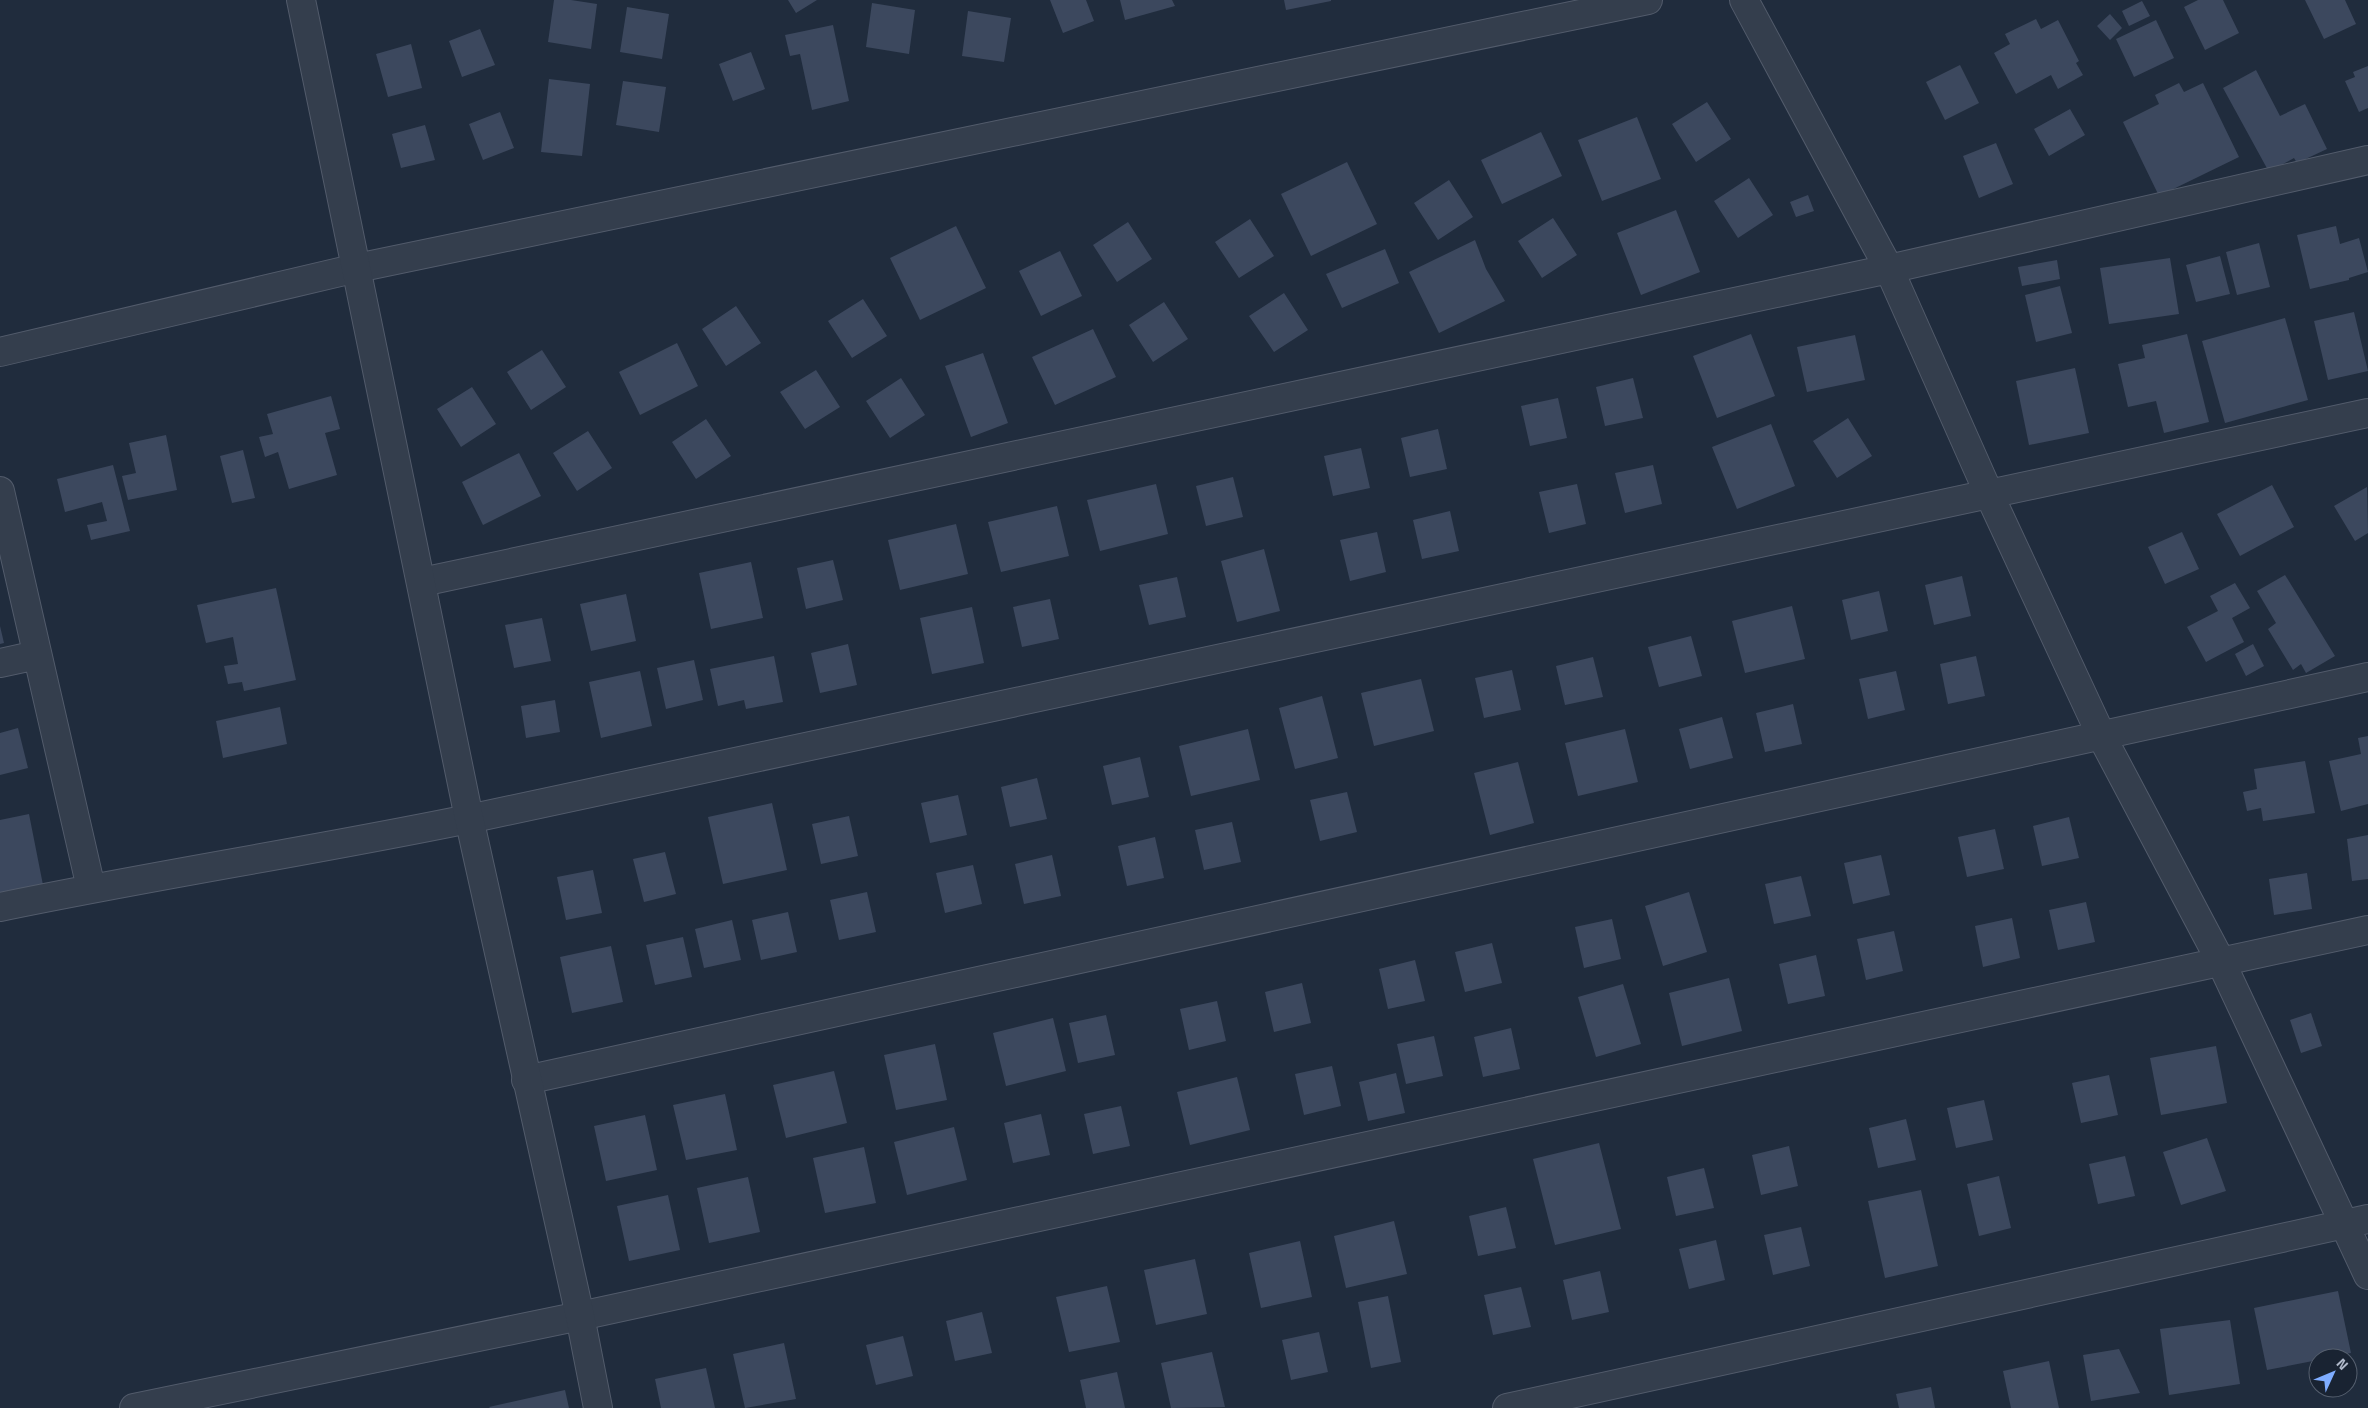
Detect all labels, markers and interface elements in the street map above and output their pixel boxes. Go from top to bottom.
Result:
north arrow [2308,1348,2358,1398]
text: N [2332,1353,2354,1374]

